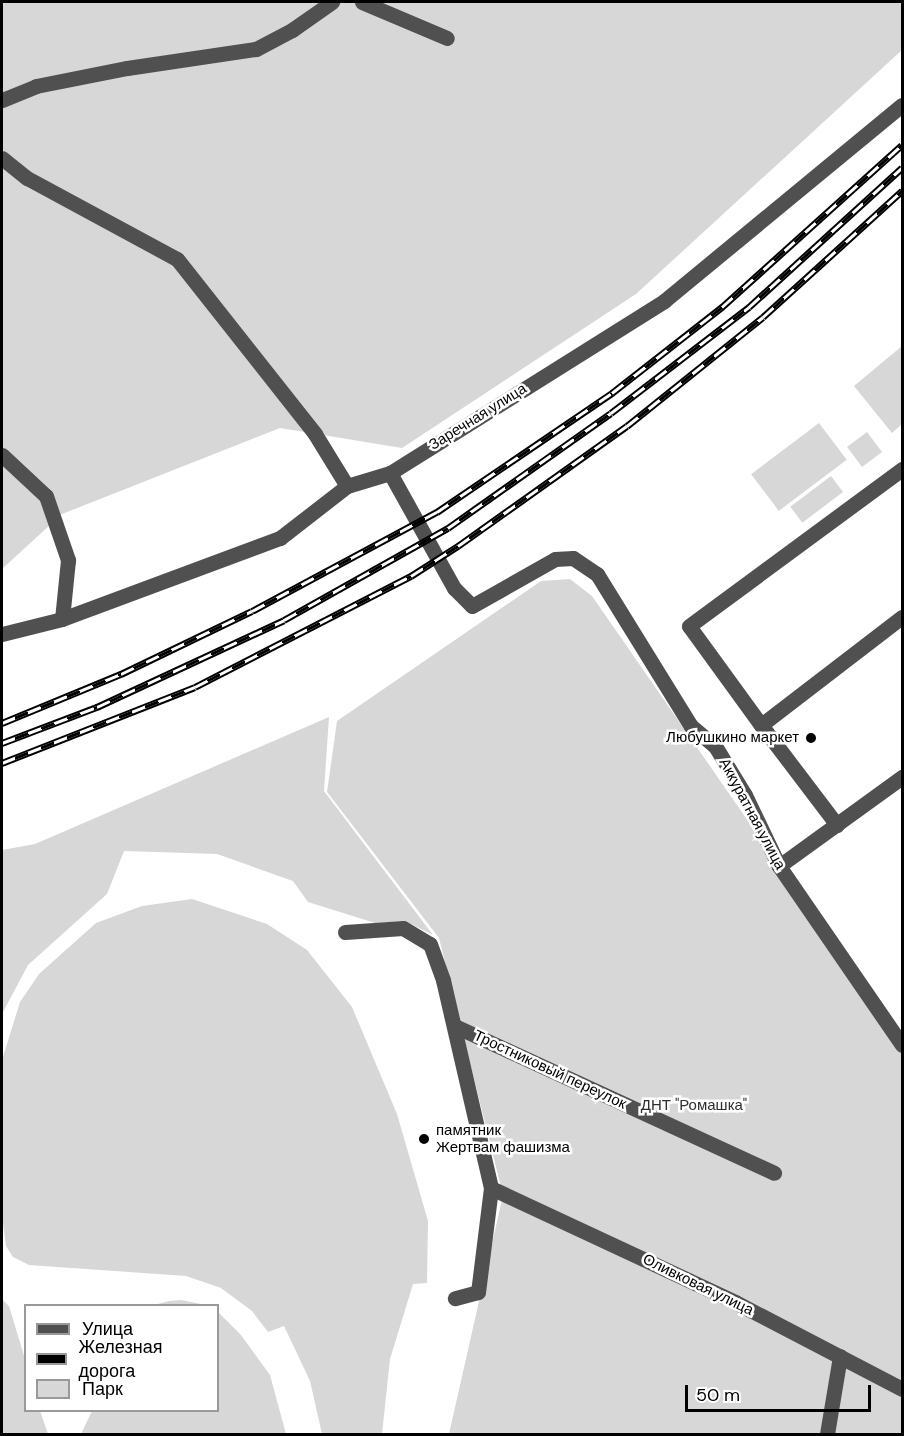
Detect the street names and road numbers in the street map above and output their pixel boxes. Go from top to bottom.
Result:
street label: Заречная улица [426,380,530,454]
street label: Аккуратная улица [715,755,789,873]
street label: Тростниковый переулок [471,1027,629,1113]
street label: Оливковая улица [640,1250,756,1320]

